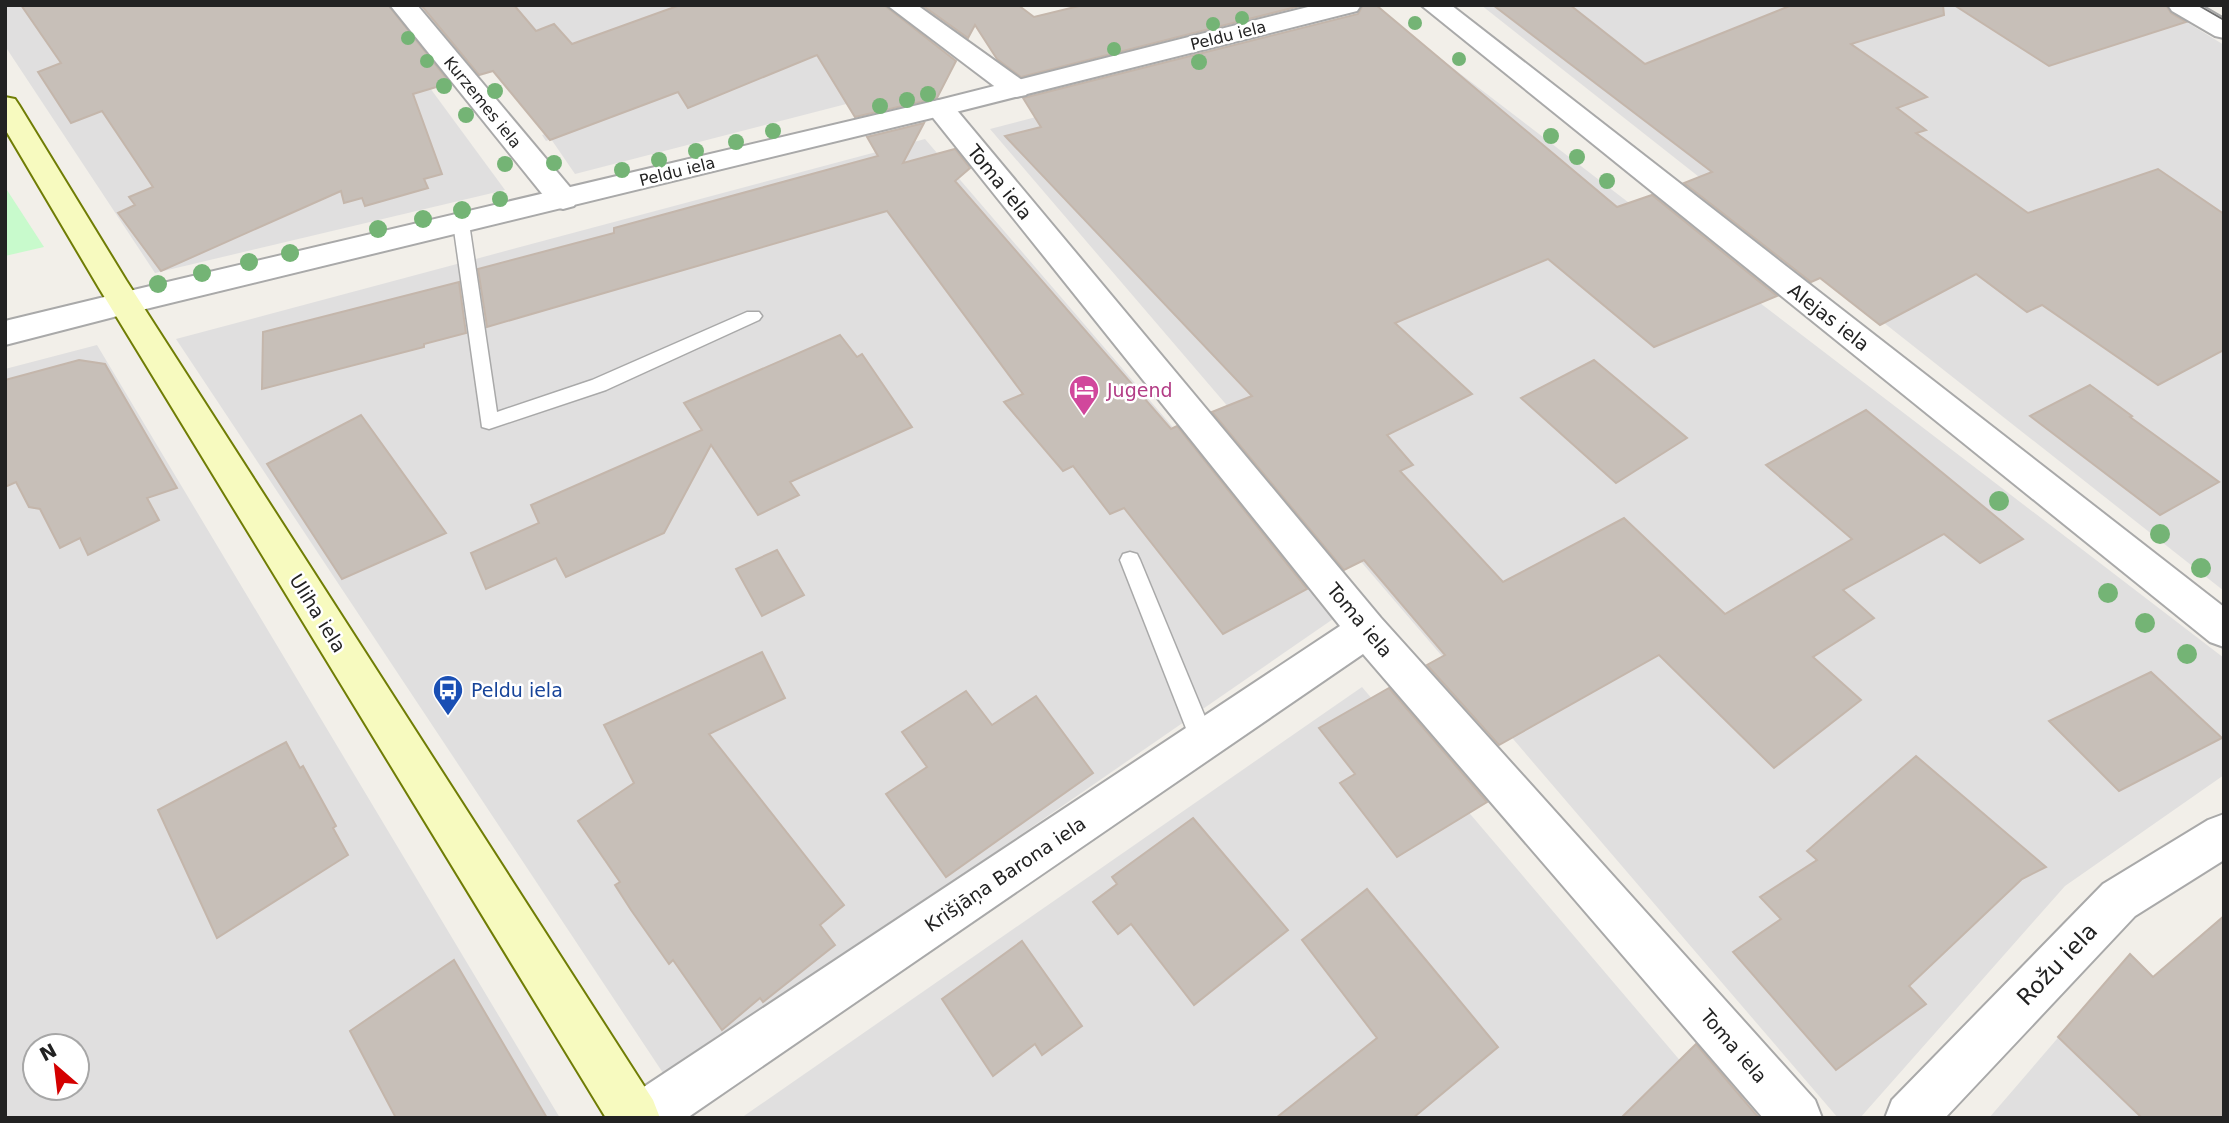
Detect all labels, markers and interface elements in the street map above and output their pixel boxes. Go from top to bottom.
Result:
street label: Peldu iela [1188,17,1268,54]
street label: Kurzemes iela [440,53,525,152]
street label: Toma iela [962,139,1037,224]
street label: Peldu iela [637,153,717,190]
street label: Alejas iela [1784,279,1874,355]
hotel icon: Jugend [1067,373,1101,417]
place label: Jugend [1106,379,1173,401]
street label: Uliha iela [285,570,351,656]
street label: Toma iela [1322,578,1397,662]
bus stop icon: Peldu iela [431,673,465,717]
place label: Peldu iela [471,679,563,701]
street label: Krišjāņa Barona iela [920,812,1090,937]
street label: Rožu iela [2012,918,2102,1010]
street label: Toma iela [1695,1004,1772,1087]
north arrow [21,1032,91,1102]
text: N [36,1039,60,1065]

